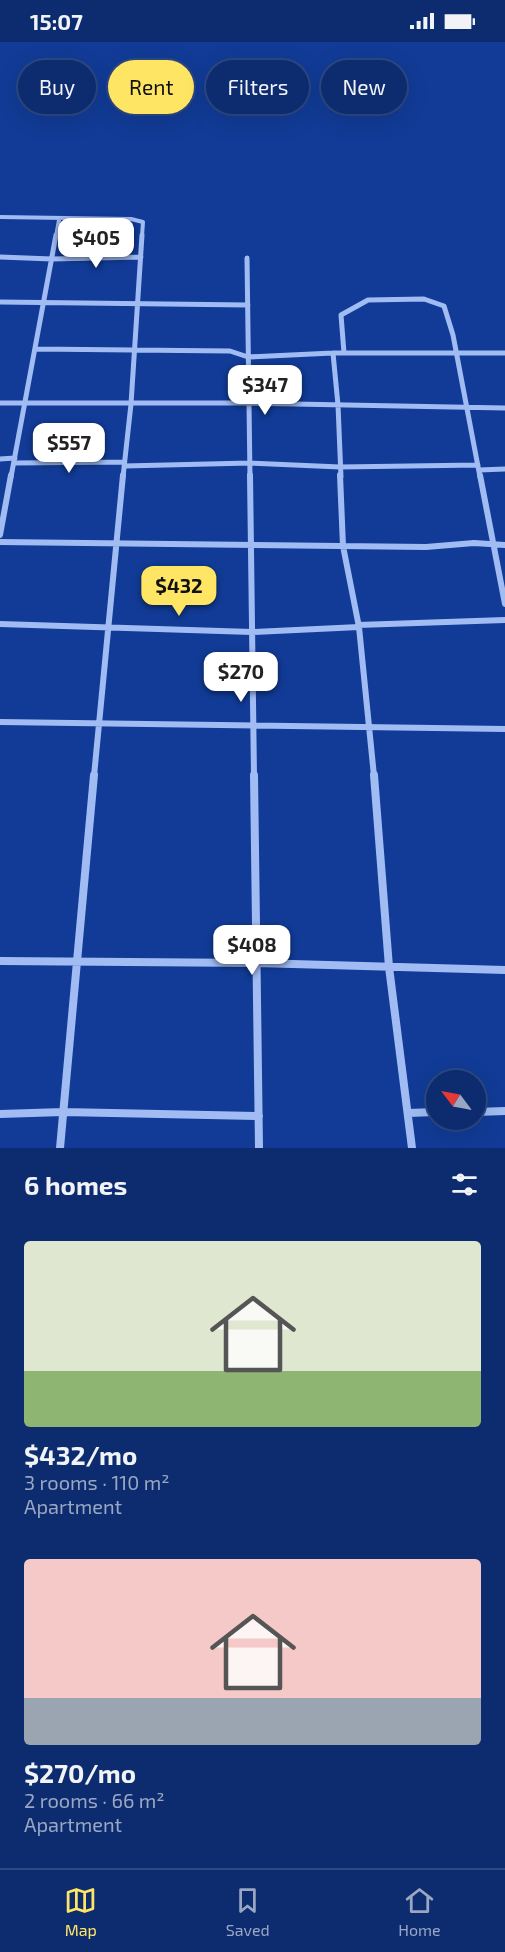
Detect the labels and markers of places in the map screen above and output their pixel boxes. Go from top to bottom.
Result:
pin: $405 [60,218,132,269]
pin: $347 [229,365,301,416]
pin: $557 [33,423,105,474]
pin: $432 [143,566,215,617]
pin: $270 [205,652,277,703]
pin: $408 [216,925,288,976]

